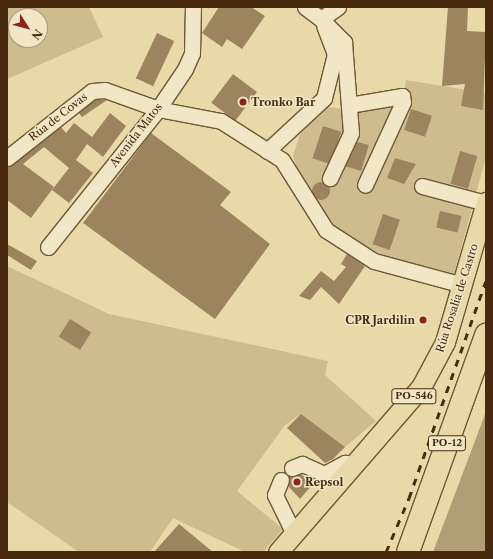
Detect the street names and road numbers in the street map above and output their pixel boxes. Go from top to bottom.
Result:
street label: Rúa de Covas [26,90,90,144]
street label: Avenida Matos [107,101,165,169]
street label: Rúa Rosalía de Castro [433,242,481,354]
road number: PO-546 [391,388,437,404]
road number: PO-12 [427,435,467,451]

